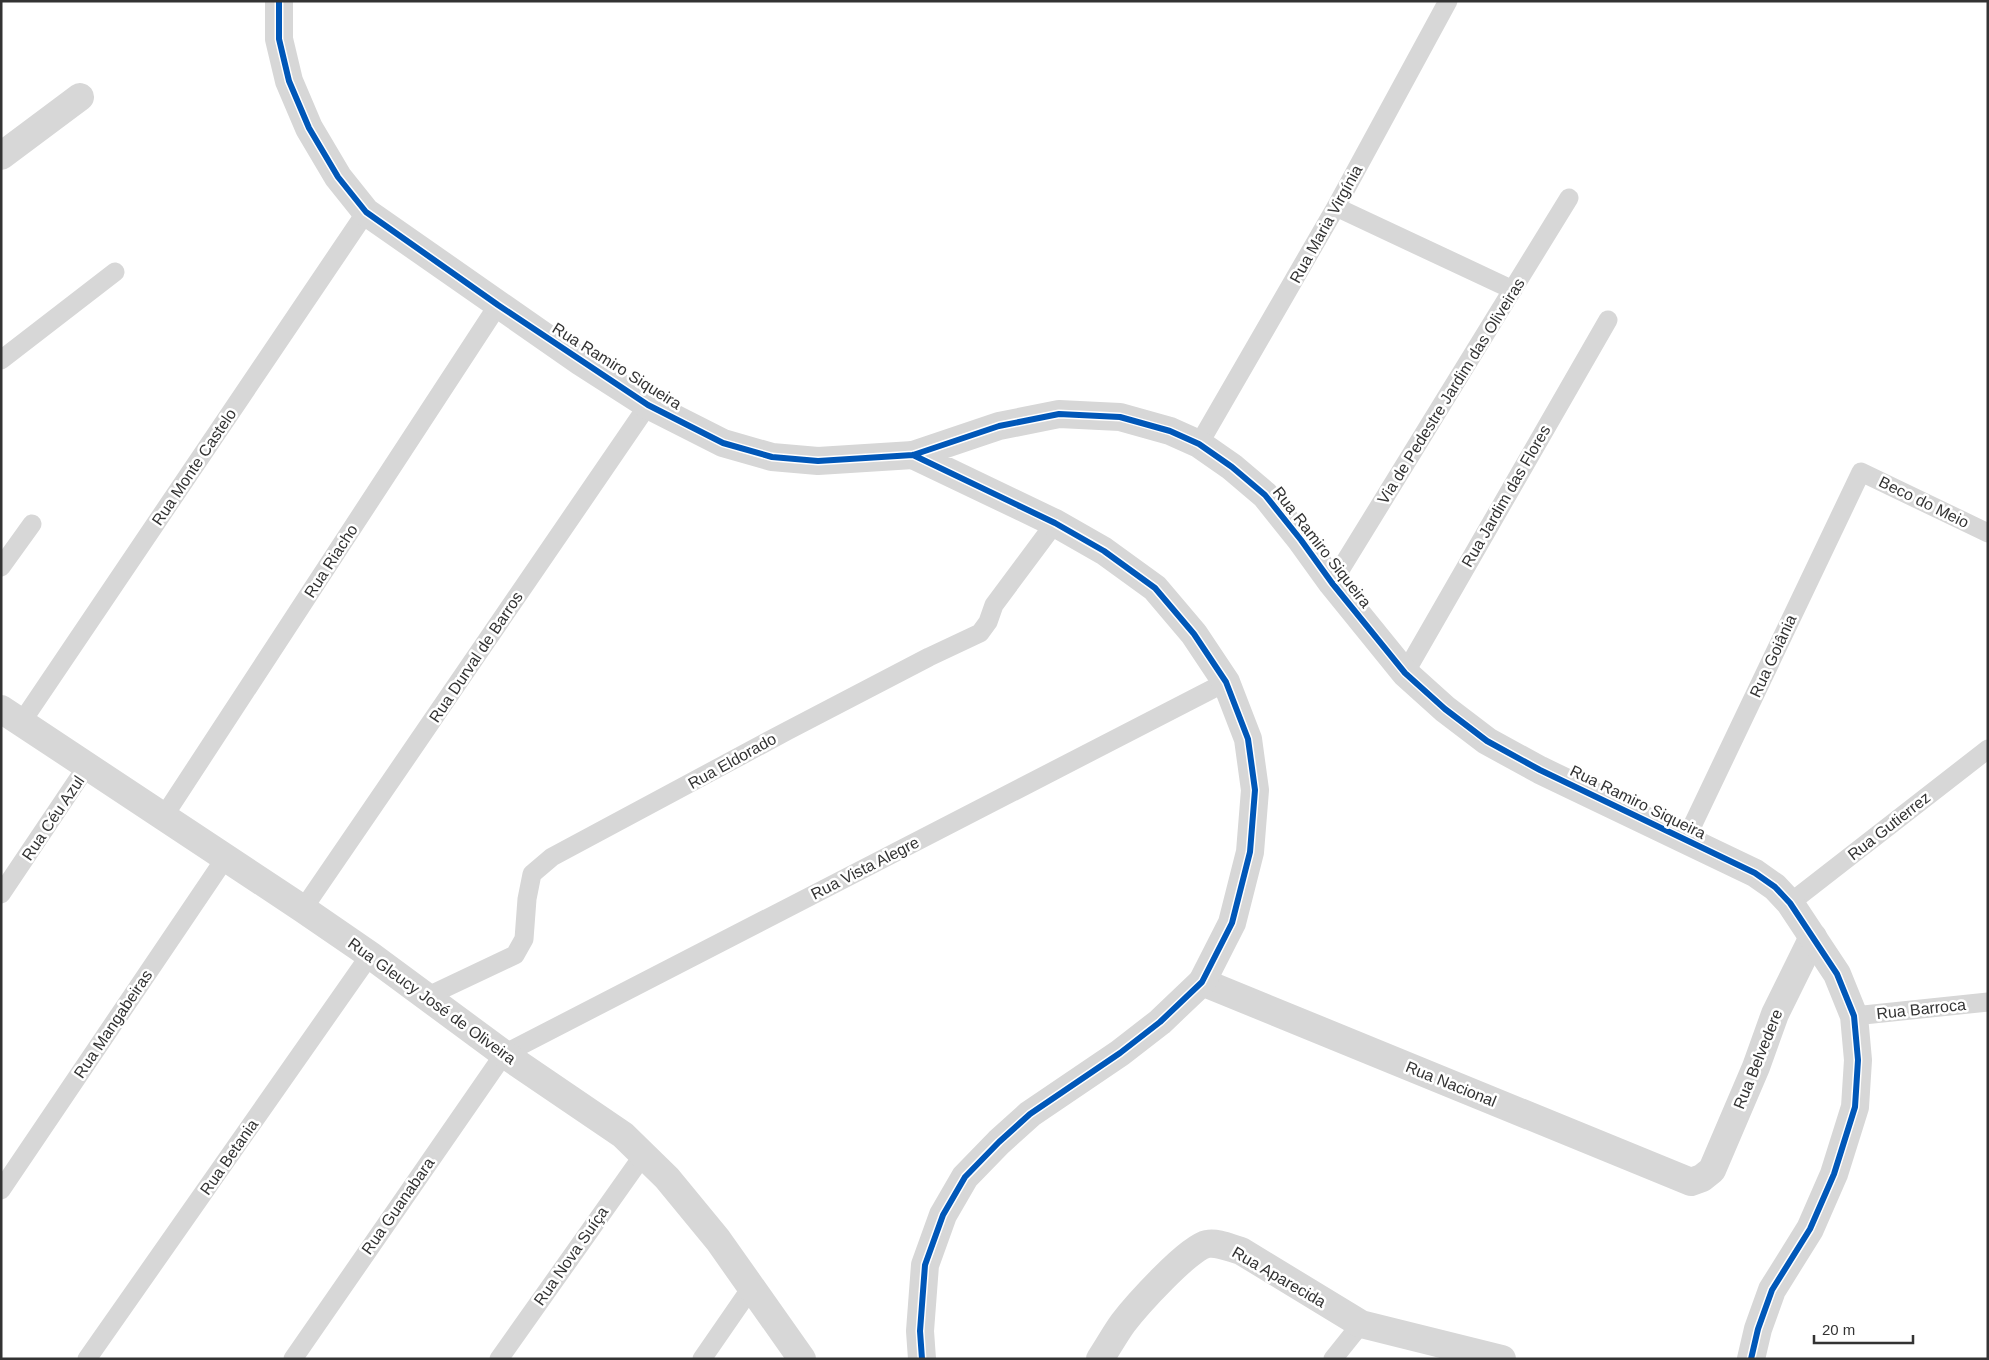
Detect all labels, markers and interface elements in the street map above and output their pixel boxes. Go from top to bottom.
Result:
street label: Rua Maria Virgínia [1287,162,1366,286]
street label: Via de Pedestre Jardim das Oliveiras [1374,275,1528,507]
street label: Rua Ramiro Siqueira [550,319,685,413]
street label: Rua Monte Castelo [149,405,239,529]
street label: Rua Jardim das Flores [1458,422,1554,570]
street label: Beco do Meio [1876,473,1972,531]
street label: Rua Ramiro Siqueira [1270,483,1374,611]
street label: Rua Riacho [301,521,361,601]
street label: Rua Durval de Barros [426,588,526,726]
street label: Rua Goiânia [1746,612,1800,700]
street label: Rua Eldorado [685,730,779,792]
street label: Rua Ramiro Siqueira [1568,762,1709,842]
street label: Rua Céu Azul [19,773,87,863]
street label: Rua Gutierrez [1845,789,1933,863]
street label: Rua Vista Alegre [808,833,922,903]
street label: Rua Gleucy José de Oliveira [345,935,519,1068]
street label: Rua Mangabeiras [71,967,155,1081]
street label: Rua Barroca [1875,996,1967,1022]
street label: Rua Belvedere [1730,1007,1786,1111]
street label: Rua Nacional [1403,1058,1499,1110]
street label: Rua Betania [197,1116,261,1198]
street label: Rua Guanabara [358,1154,438,1258]
street label: Rua Nova Suíça [531,1203,611,1309]
street label: Rua Aparecida [1229,1243,1329,1311]
scale bar [1814,1312,1913,1344]
text: 20 m [1822,1321,1855,1338]

